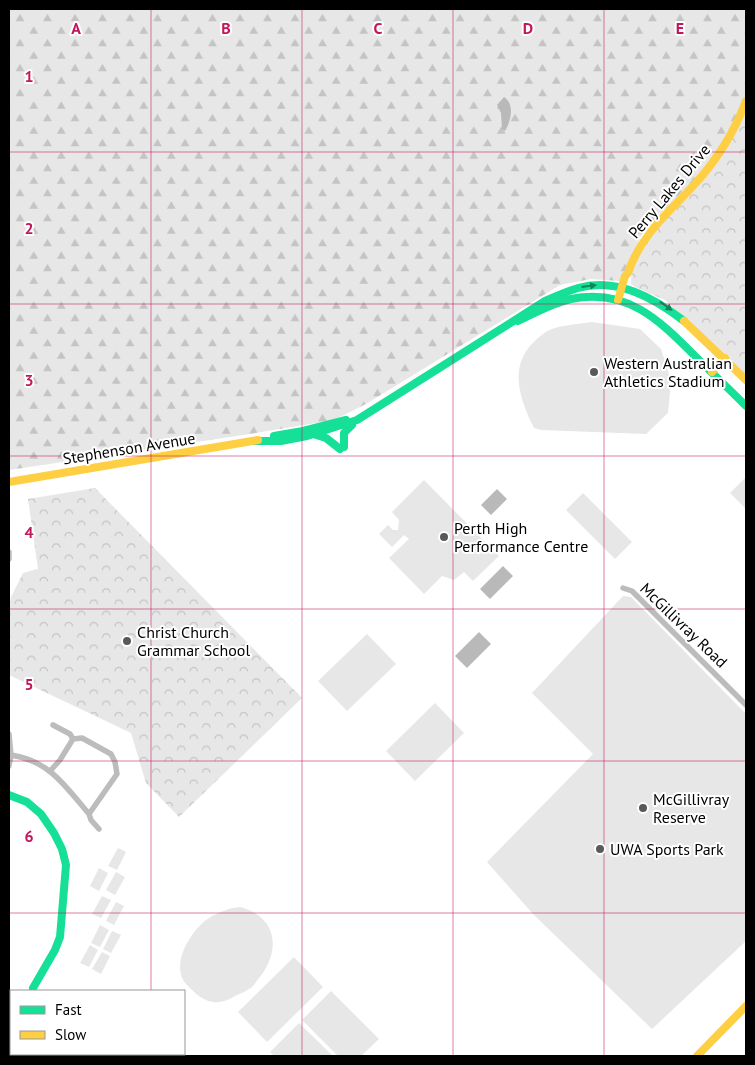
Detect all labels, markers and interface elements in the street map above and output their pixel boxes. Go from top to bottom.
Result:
text: A [71,18,81,38]
text: B [221,18,231,38]
text: C [374,18,383,38]
text: D [523,18,533,38]
text: E [676,18,684,38]
text: 1 [24,66,34,86]
street label: Perry Lakes Drive [624,140,714,242]
text: 2 [24,218,34,238]
one-way arrow [581,282,597,290]
one-way arrow [659,301,673,311]
place label: Western Australian Athletics Stadium [604,353,732,391]
marker: Western Australian Athletics Stadium [588,366,600,378]
text: 3 [24,370,34,390]
street label: Stephenson Avenue [61,428,197,468]
place label: Perth High Performance Centre [454,518,588,556]
text: 4 [24,522,34,542]
marker: Perth High Performance Centre [438,531,450,543]
street label: McGillivray Road [636,578,732,672]
place label: Christ Church Grammar School [137,622,250,660]
marker: Christ Church Grammar School [121,635,133,647]
text: 5 [24,674,34,694]
place label: McGillivray Reserve [653,789,730,827]
marker: McGillivray Reserve [637,802,649,814]
text: 6 [24,826,34,846]
place label: UWA Sports Park [610,839,724,859]
marker: UWA Sports Park [594,843,606,855]
legend [10,990,185,1055]
text: Fast [55,1000,82,1019]
text: Slow [55,1025,86,1044]

